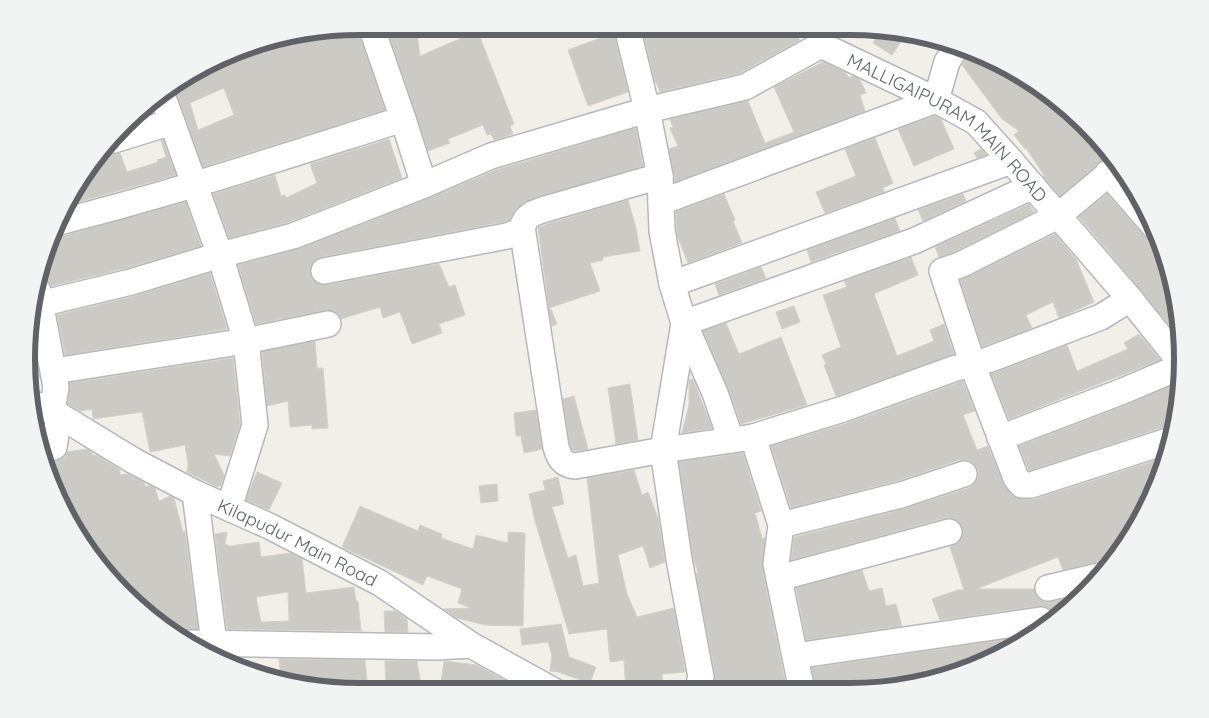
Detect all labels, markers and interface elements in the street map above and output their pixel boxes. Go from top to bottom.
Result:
street label: MALLIGAIPURAM MAIN ROAD [844,48,1053,207]
street label: Kilapudur Main Road [214,493,381,591]

